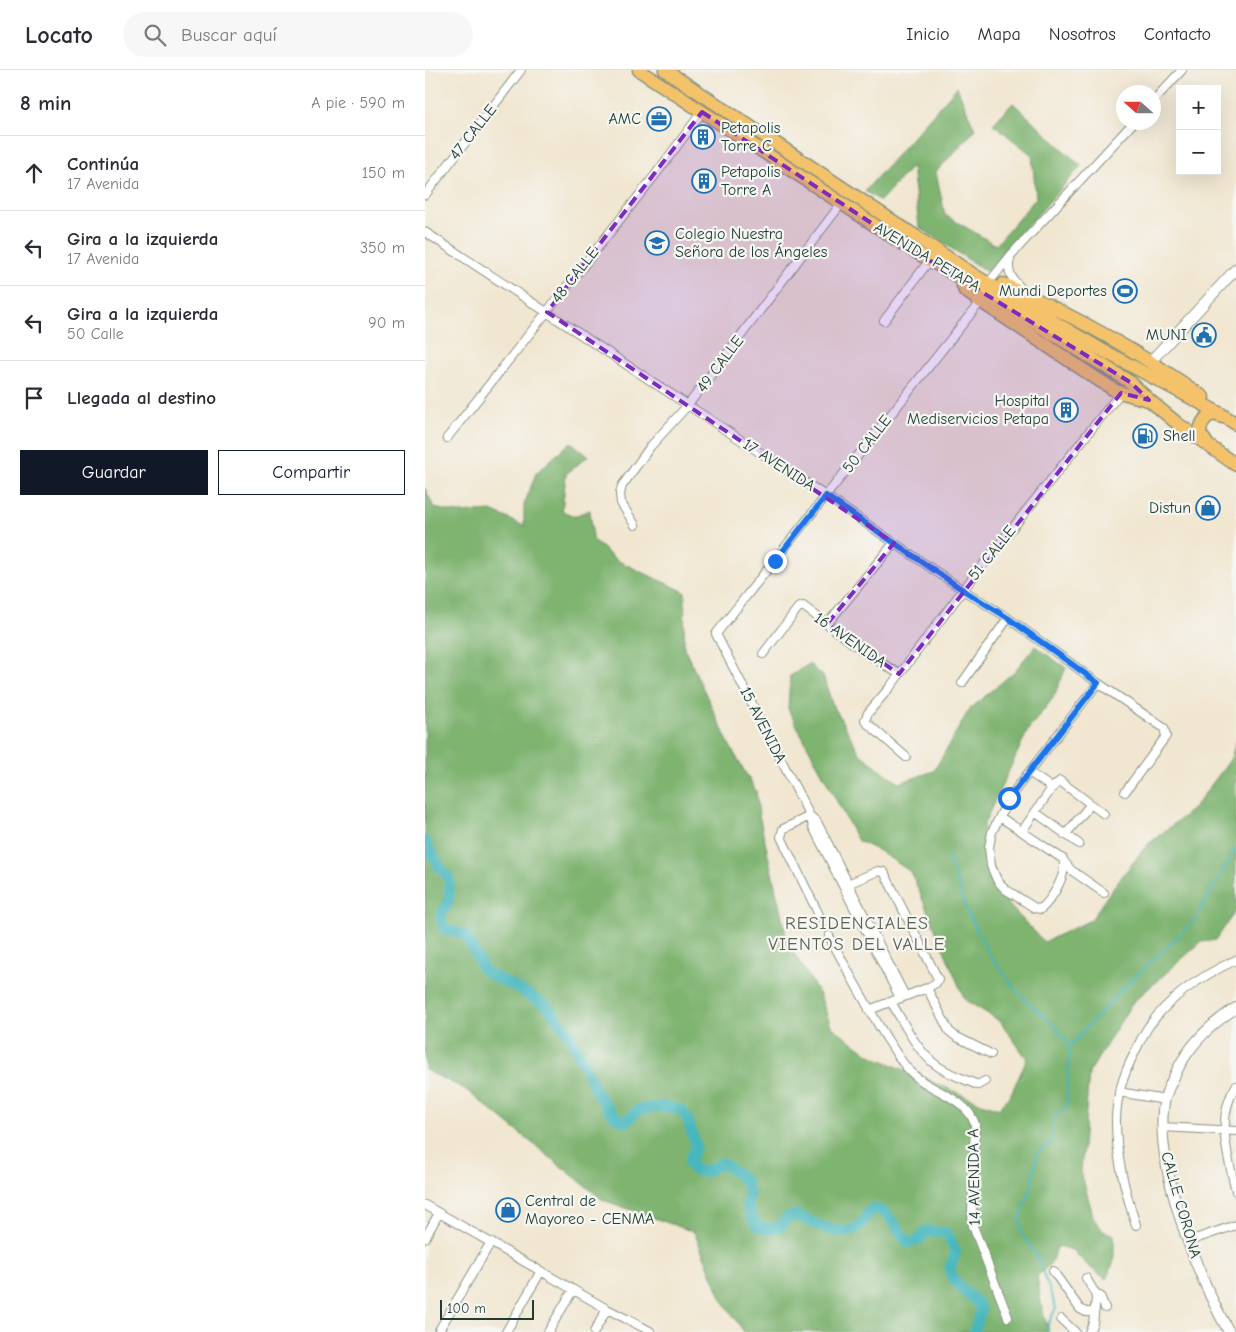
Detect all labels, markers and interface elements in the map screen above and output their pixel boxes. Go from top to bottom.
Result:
search box [123,12,473,57]
text: Locato [25,21,93,49]
icon: search [141,21,169,49]
text: Buscar aquí [181,24,277,46]
text: Inicio [906,24,950,45]
text: Mapa [978,24,1021,45]
text: Nosotros [1049,24,1116,45]
text: Contacto [1144,24,1211,45]
north arrow [1116,85,1161,130]
map controls [1176,85,1221,175]
button: + [1176,85,1221,130]
text: 8 min [20,91,71,115]
text: A pie · 590 m [311,94,405,112]
street label: 47 CALLE [446,100,500,163]
office icon: AMC [646,106,672,132]
place label: AMC [609,110,641,128]
place label: Petapolis Torre C [721,119,781,155]
building icon: Petapolis Torre C [690,124,716,150]
button: − [1176,130,1221,175]
text: Continúa [67,153,139,175]
icon: ahead [20,159,48,187]
place label: Petapolis Torre A [721,163,781,199]
text: 150 m [362,164,405,182]
building icon: Petapolis Torre A [691,168,717,194]
text: 17 Avenida [67,175,139,193]
street label: AVENIDA PETAPA [871,218,983,296]
place label: Colegio Nuestra Señora de los Ángeles [675,225,828,261]
text: Gira a la izquierda [67,228,218,250]
school or university icon: Colegio Nuestra Señora de los Ángeles [644,230,670,256]
icon: left [20,234,48,262]
text: 350 m [360,239,405,257]
street label: 48 CALLE [548,243,603,307]
text: 17 Avenida [67,250,139,268]
sports icon: Mundi Deportes [1112,278,1138,304]
place label: Mundi Deportes [999,282,1107,300]
text: Gira a la izquierda [67,303,218,325]
icon: left [20,309,48,337]
text: 90 m [368,314,405,332]
public building icon: MUNI [1191,322,1217,348]
text: 50 Calle [67,325,124,343]
place label: MUNI [1146,326,1187,344]
street label: 49 CALLE [693,332,747,396]
icon: arrive [20,384,48,412]
text: Llegada al destino [67,387,216,409]
place label: Hospital Mediservicios Petapa [907,392,1049,428]
building icon: Hospital Mediservicios Petapa [1053,397,1079,423]
street label: 50 CALLE [839,411,895,477]
fuel station icon: Shell [1132,423,1158,449]
place label: Shell [1163,427,1195,445]
street label: 17 AVENIDA [740,435,818,495]
button: Guardar [20,450,208,495]
button: Compartir [218,450,405,495]
shop icon: Distun [1195,495,1221,521]
place label: Distun [1149,499,1191,517]
street label: 51 CALLE [965,522,1020,584]
route end [764,550,787,573]
street label: 16 AVENIDA [811,609,889,671]
street label: 15 AVENIDA [736,684,790,766]
route start [998,787,1021,810]
district label: RESIDENCIALES VIENTOS DEL VALLE [768,913,946,955]
street label: 14 AVENIDA A [964,1128,984,1226]
street label: CALLE CORONA [1157,1150,1205,1260]
place label: Central de Mayoreo - CENMA [525,1192,654,1228]
shop icon: Central de Mayoreo - CENMA [495,1197,521,1223]
scale bar [440,1297,534,1320]
text: 100 m [447,1300,486,1317]

